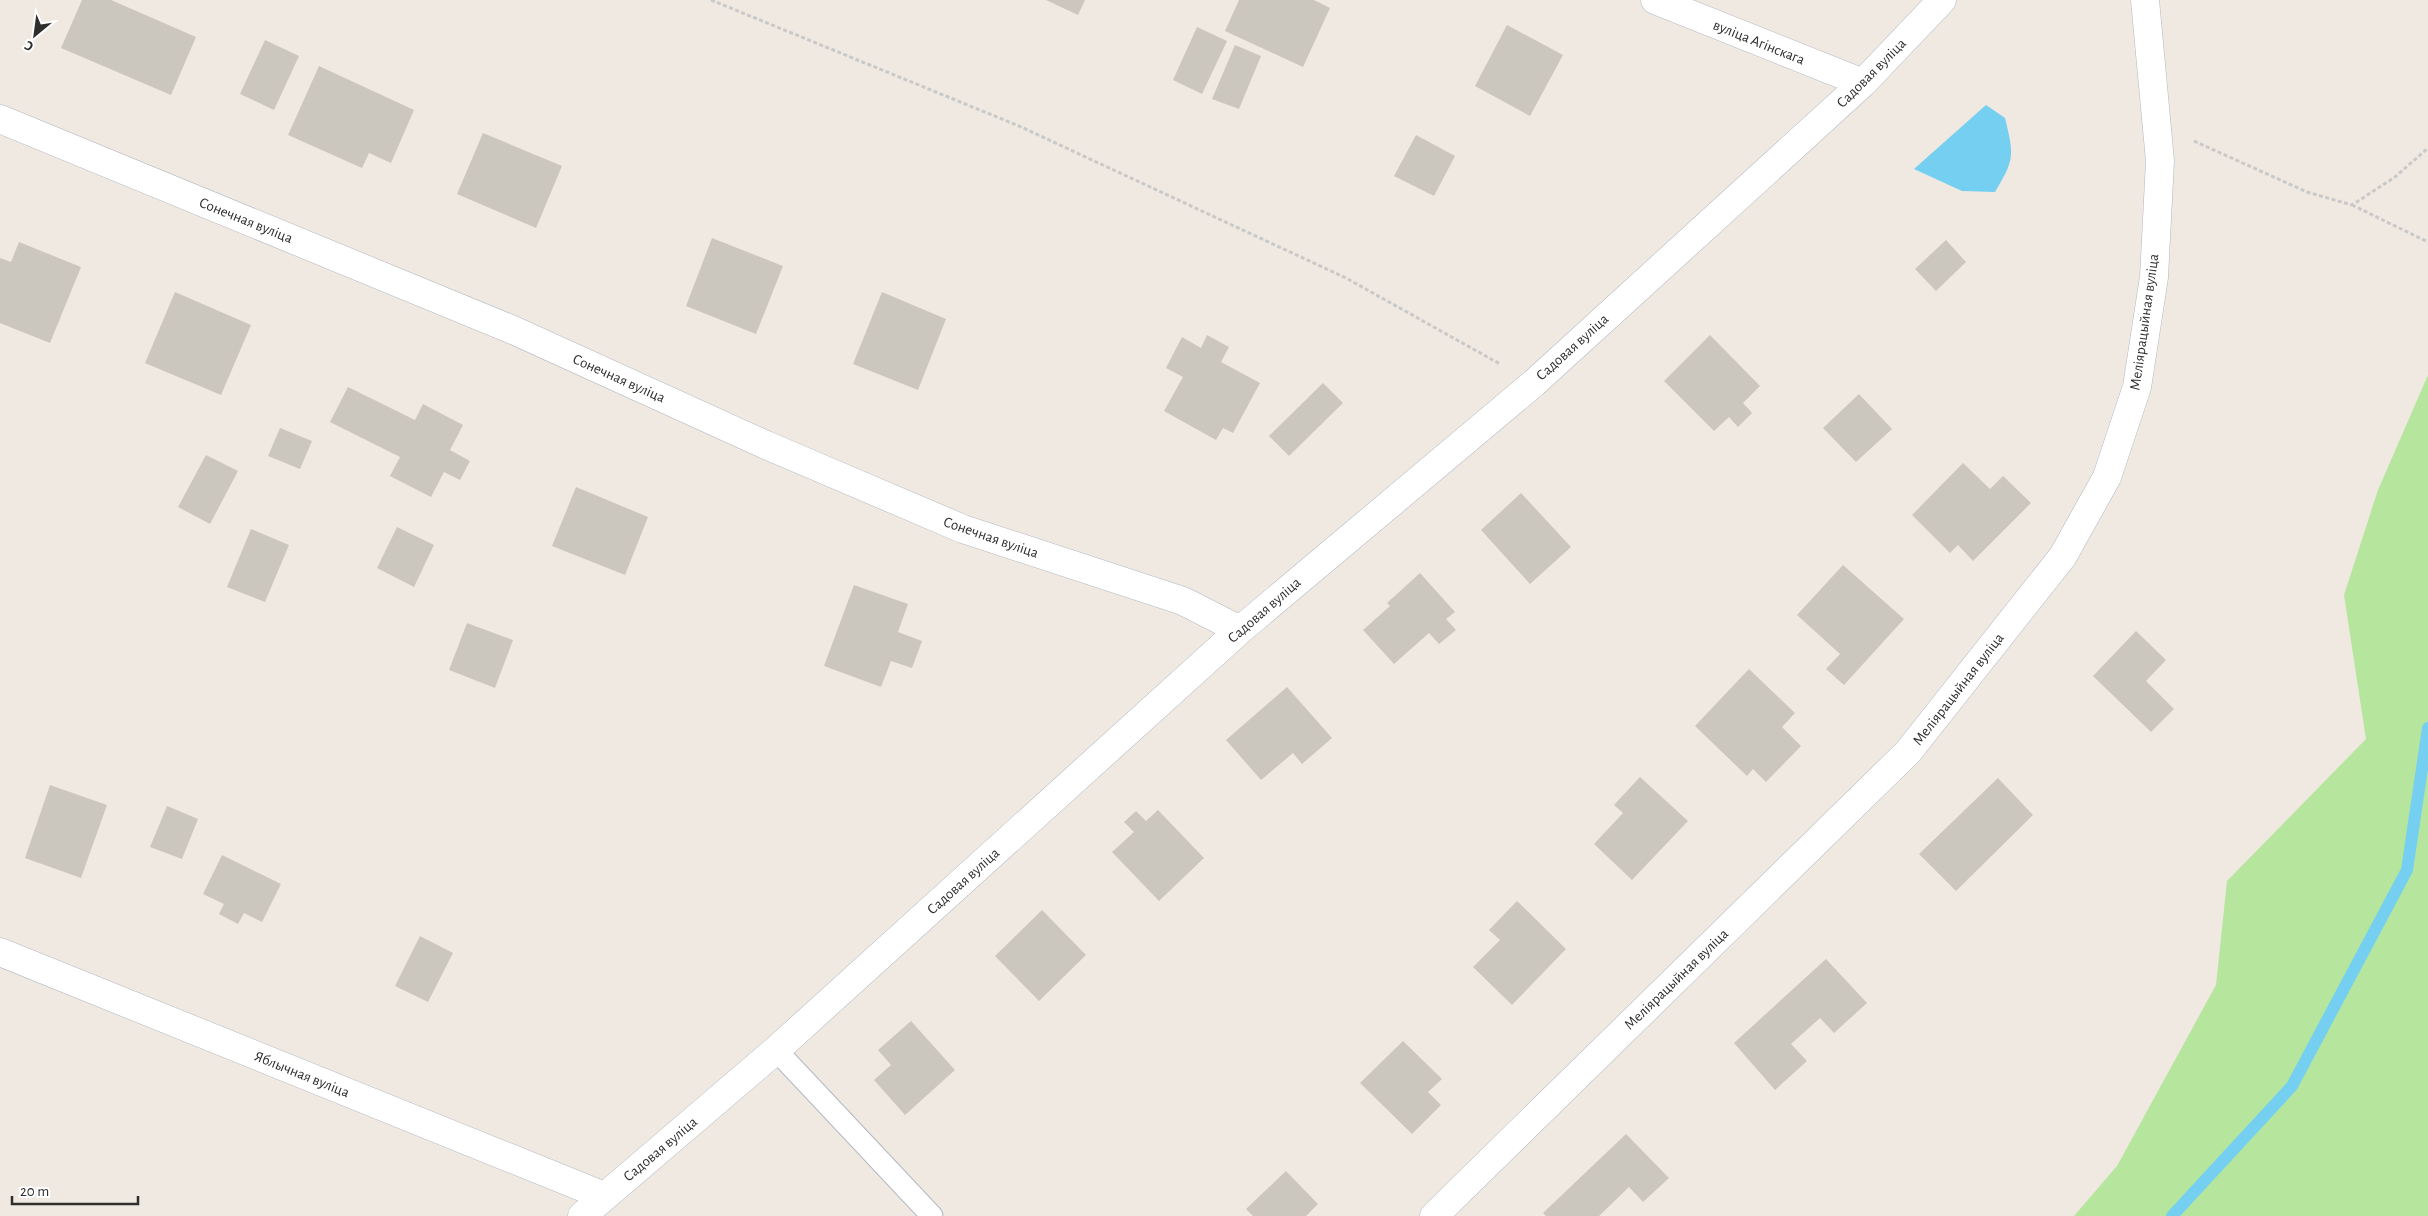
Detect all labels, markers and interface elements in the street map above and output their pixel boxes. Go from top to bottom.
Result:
north arrow [10,10,60,60]
street label: вуліца Агінскага [1711,17,1807,68]
street label: Садовая вуліца [1834,36,1909,111]
text: С [22,37,36,53]
street label: Сонечная вуліца [197,195,295,246]
street label: Меліярацыйная вуліца [2127,253,2162,391]
street label: Садовая вуліца [1533,311,1611,384]
street label: Сонечная вуліца [570,351,667,406]
street label: Сонечная вуліца [941,514,1040,561]
street label: Садовая вуліца [1225,575,1304,646]
street label: Меліярацыйная вуліца [1910,630,2007,748]
street label: Садовая вуліца [924,845,1002,918]
street label: Меліярацыйная вуліца [1622,926,1731,1033]
street label: Яблычная вуліца [252,1049,352,1100]
street label: Садовая вуліца [620,1114,700,1185]
scale bar [12,1174,139,1206]
text: 20 m [20,1184,49,1199]

